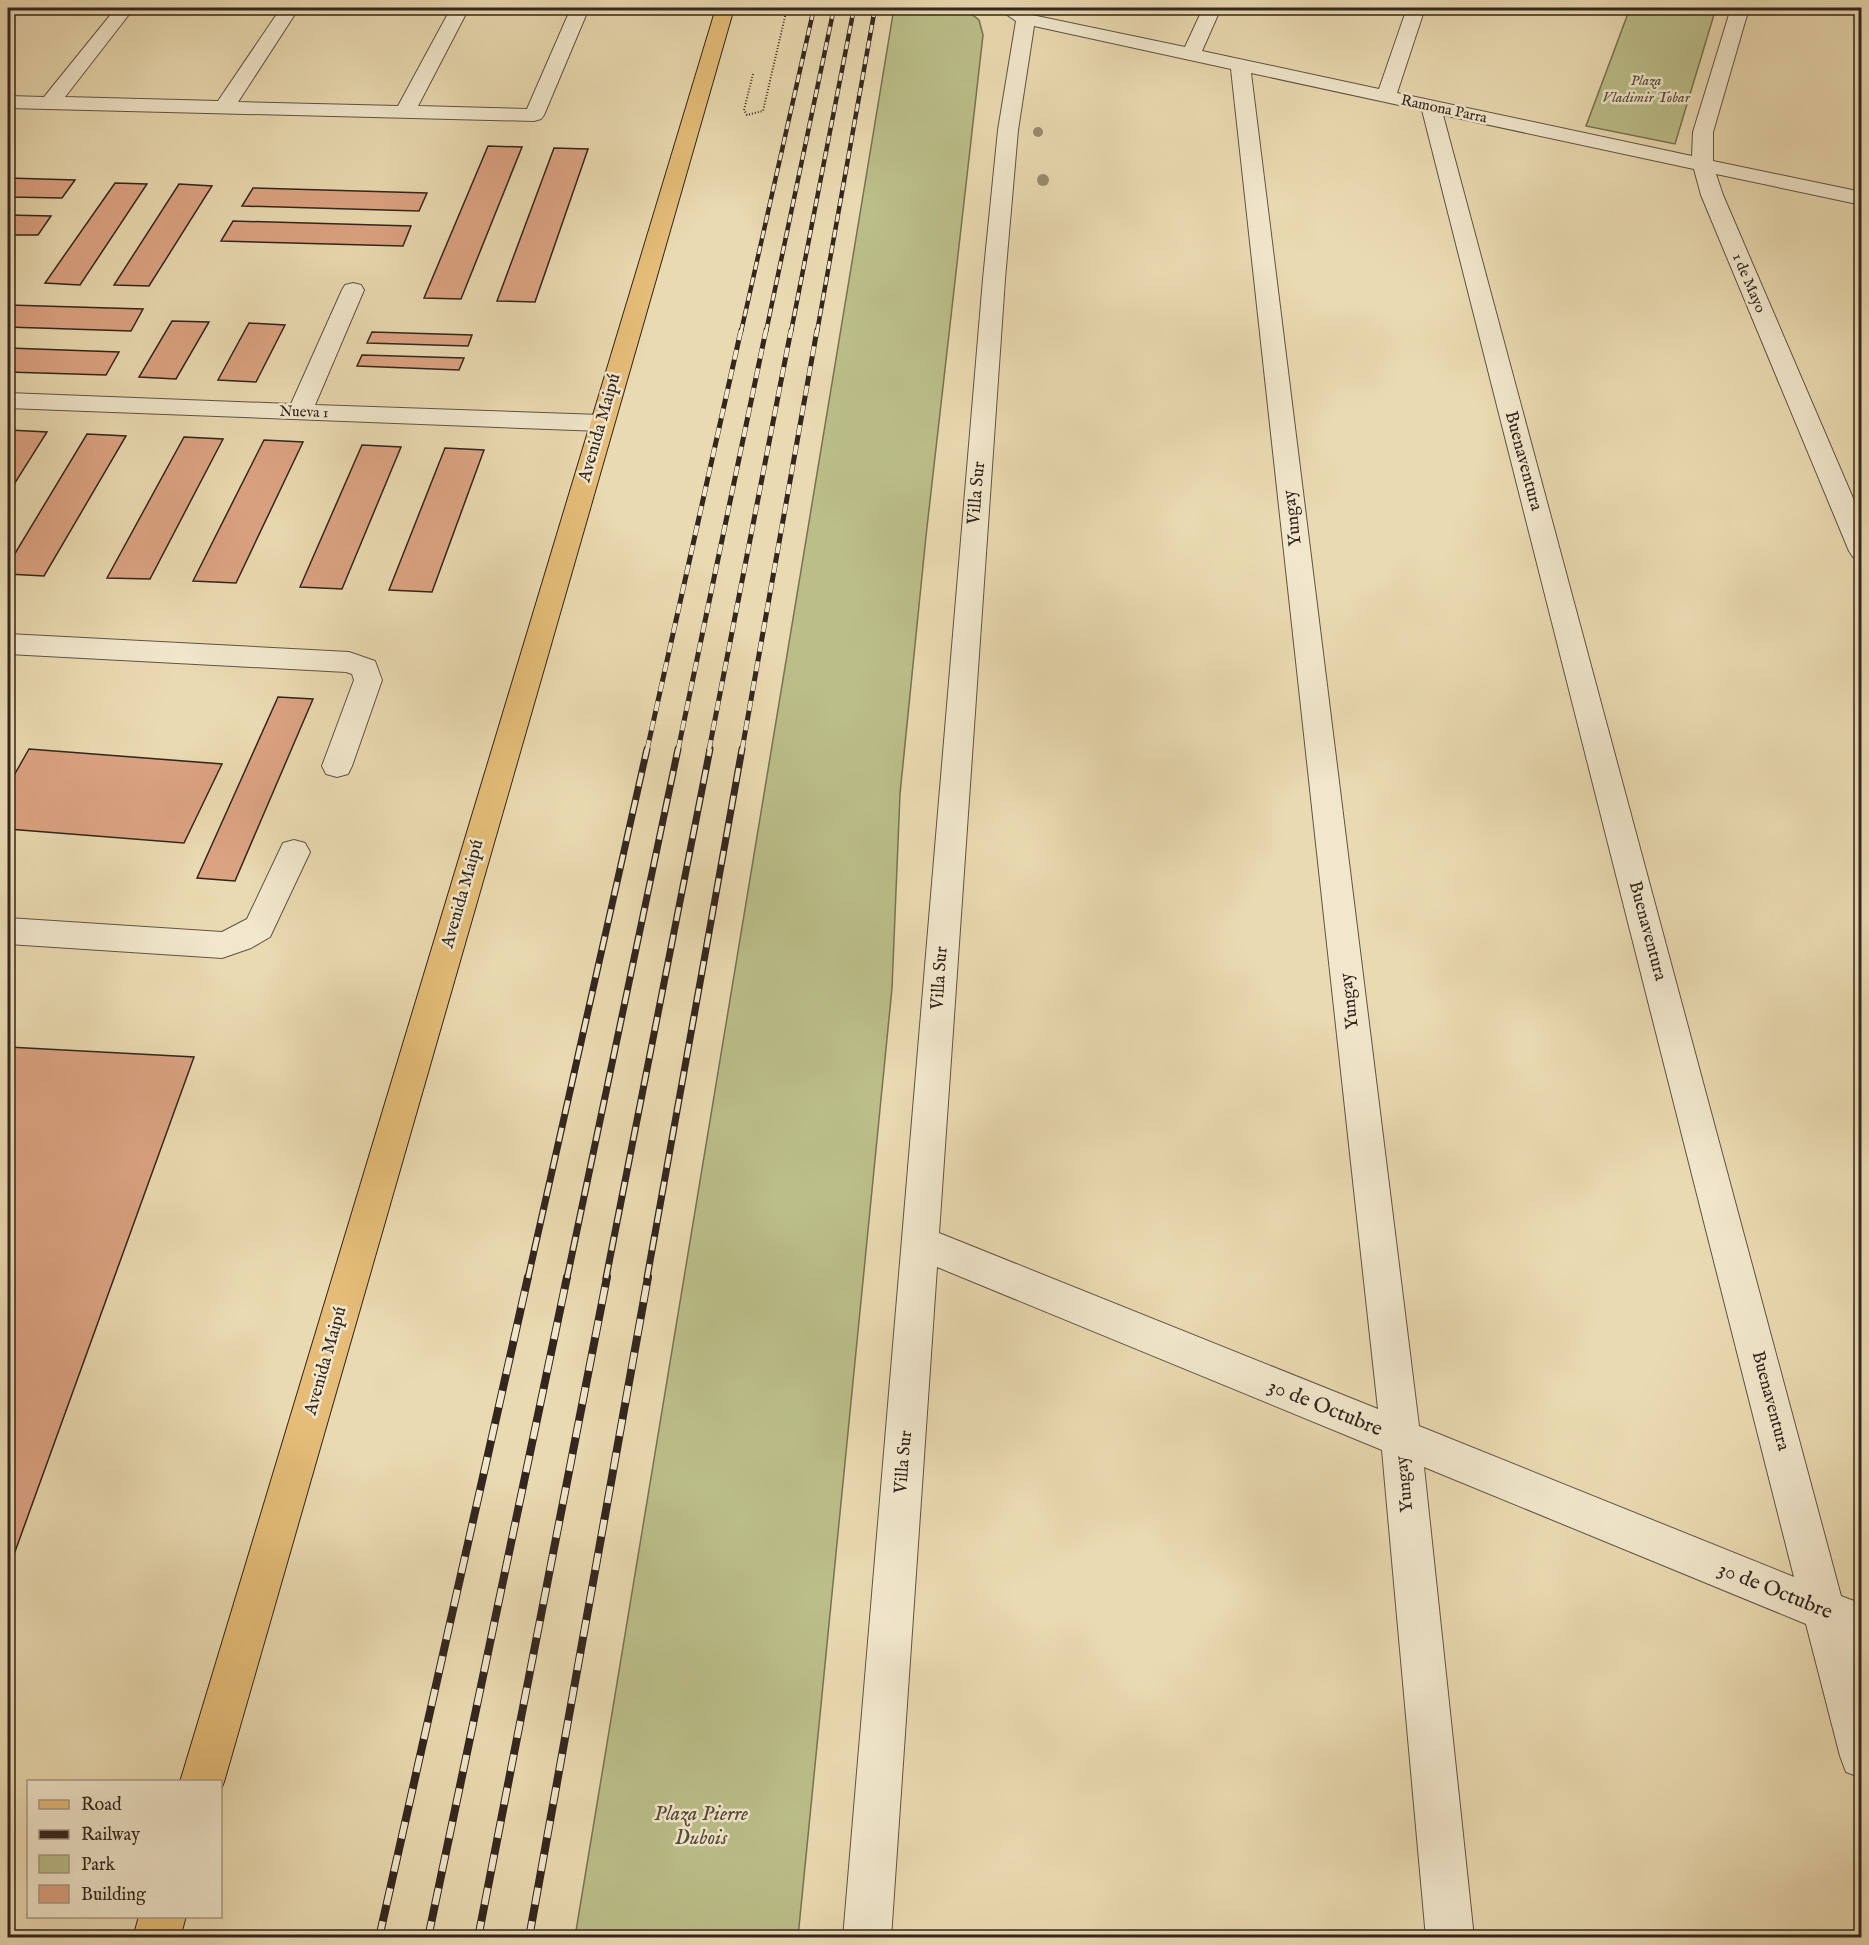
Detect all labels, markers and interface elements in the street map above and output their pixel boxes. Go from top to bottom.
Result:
park label: Plaza Vladimir Tobar [1602,71,1691,107]
street label: Ramona Parra [1399,91,1489,128]
street label: 1 de Mayo [1728,250,1770,316]
street label: Avenida Maipú [573,371,626,486]
street label: Nueva 1 [279,402,329,422]
street label: Buenaventura [1499,409,1547,514]
street label: Villa Sur [963,460,991,527]
street label: Yungay [1278,488,1308,548]
street label: Avenida Maipú [436,837,489,952]
street label: Buenaventura [1623,879,1671,984]
street label: Villa Sur [926,945,954,1011]
street label: Yungay [1335,971,1365,1031]
street label: Avenida Maipú [299,1304,352,1419]
street label: Buenaventura [1746,1349,1794,1454]
street label: 30 de Octubre [1264,1373,1387,1443]
street label: Villa Sur [890,1429,918,1496]
street label: Yungay [1391,1455,1419,1513]
street label: 30 de Octubre [1714,1556,1837,1626]
legend [27,1780,222,1918]
text: Road [81,1794,122,1817]
park label: Plaza Pierre Dubois [654,1801,748,1852]
text: Railway [81,1824,140,1847]
text: Park [81,1854,116,1877]
text: Building [81,1884,146,1907]

